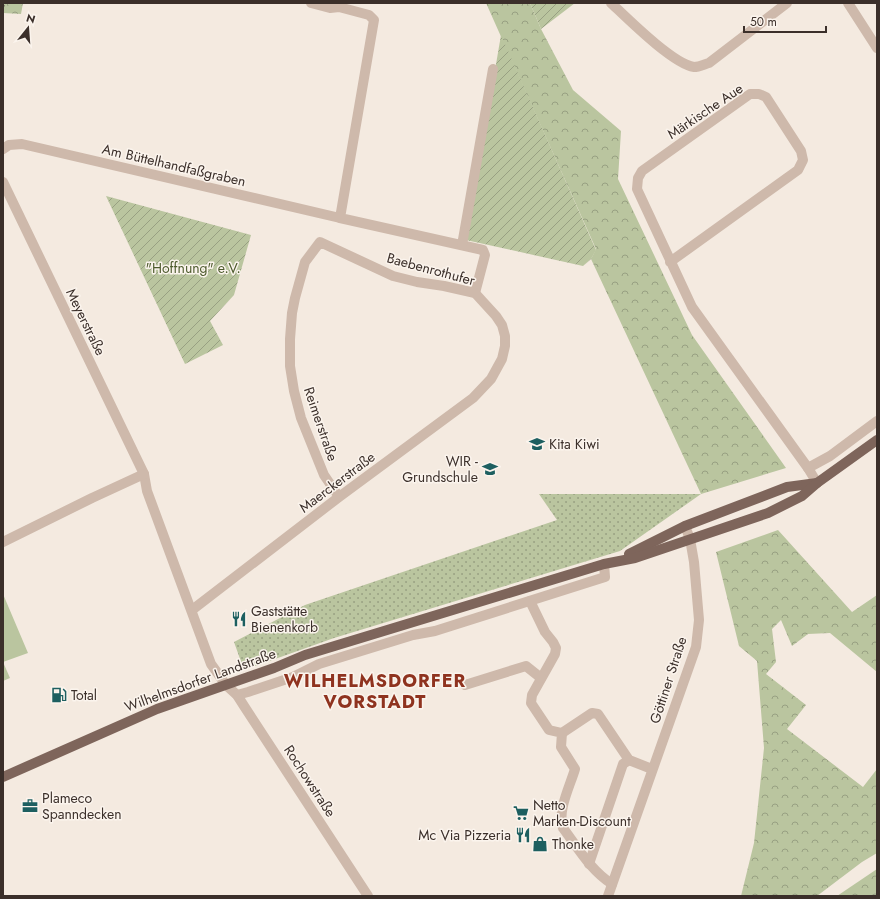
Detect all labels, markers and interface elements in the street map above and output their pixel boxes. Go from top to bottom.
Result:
north arrow [8,8,48,48]
scale bar [744,8,826,34]
text: N [24,10,37,27]
text: 50 m [750,13,777,31]
street label: Märkische Aue [663,78,747,144]
street label: Am Büttelhandfaßgraben [100,139,248,191]
street label: Baebenrothufer [385,248,478,290]
park label: "Hoffnung" e.V. [145,258,241,278]
street label: Meyerstraße [61,285,111,359]
street label: Reimerstraße [299,384,343,464]
place label: Kita Kiwi [549,434,600,454]
school or university icon: Kita Kiwi [528,435,546,453]
street label: Maerckerstraße [295,447,379,517]
place label: WIR - Grundschule [402,451,478,487]
school or university icon: WIR - Grundschule [481,460,499,478]
place label: Gaststätte Bienenkorb [251,601,318,637]
restaurant icon: Gaststätte Bienenkorb [230,610,248,628]
street label: Göttiner Straße [645,634,691,726]
street label: Wilhelmsdorfer Landstraße [122,643,278,717]
district label: WILHELMSDORFER VORSTADT [284,668,466,715]
place label: Total [71,685,97,705]
fuel station icon: Total [50,686,68,704]
street label: Rochowstraße [279,741,341,821]
place label: Plameco Spanndecken [42,788,121,824]
place label: Netto Marken-Discount [533,795,631,831]
office icon: Plameco Spanndecken [21,797,39,815]
supermarket icon: Netto Marken-Discount [512,804,530,822]
place label: Mc Via Pizzeria [418,825,511,845]
restaurant icon: Mc Via Pizzeria [514,826,532,844]
place label: Thonke [552,834,594,854]
shop icon: Thonke [531,835,549,853]

